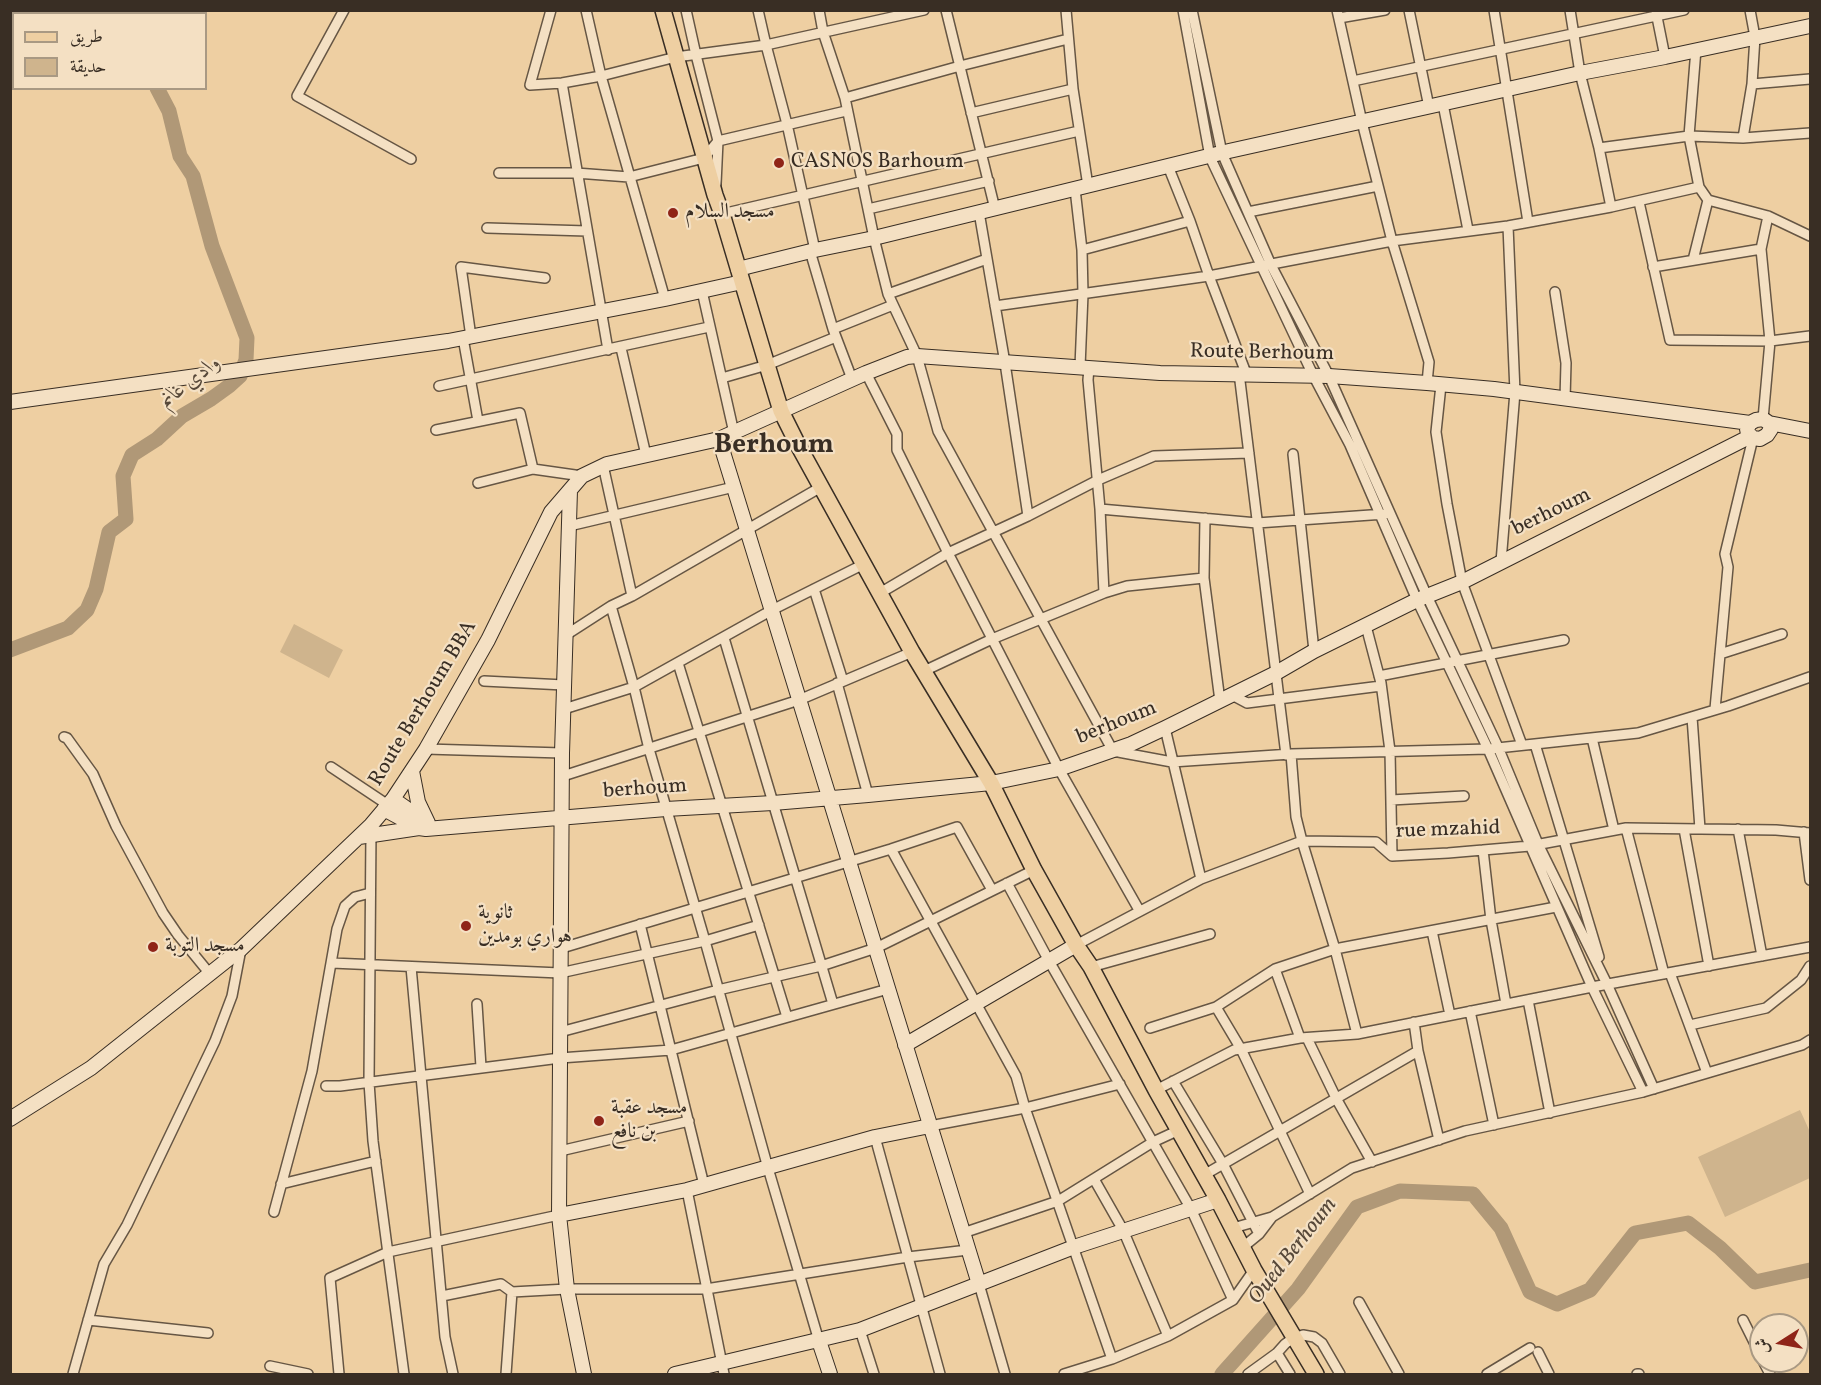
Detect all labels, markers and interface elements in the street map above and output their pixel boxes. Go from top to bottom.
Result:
legend [12,12,207,90]
text: طريق [70,25,103,50]
text: حديقة [70,55,106,80]
place label: CASNOS Barhoum [791,150,964,176]
marker: CASNOS Barhoum [772,156,786,170]
place label: مسجد السلام [685,200,775,226]
marker: مسجد السلام [666,206,680,220]
street label: Route Berhoum [1190,340,1334,368]
water label: وادي غانم [155,351,227,415]
district label: Berhoum [714,431,834,463]
street label: berhoum [1509,483,1595,543]
street label: Route Berhoum BBA [365,617,483,791]
street label: berhoum [1073,697,1161,751]
street label: berhoum [602,774,688,806]
street label: rue mzahid [1395,817,1501,845]
place label: ثانوية هواري بومدين [478,901,572,951]
marker: ثانوية هواري بومدين [459,919,473,933]
place label: مسجد التوبة [165,934,245,960]
marker: مسجد التوبة [146,940,160,954]
place label: مسجد عقبة بن نافع [611,1096,687,1146]
marker: مسجد عقبة بن نافع [592,1114,606,1128]
water label: Oued Berhoum [1244,1193,1344,1311]
north arrow [1749,1313,1809,1373]
text: ش [1751,1336,1776,1356]

